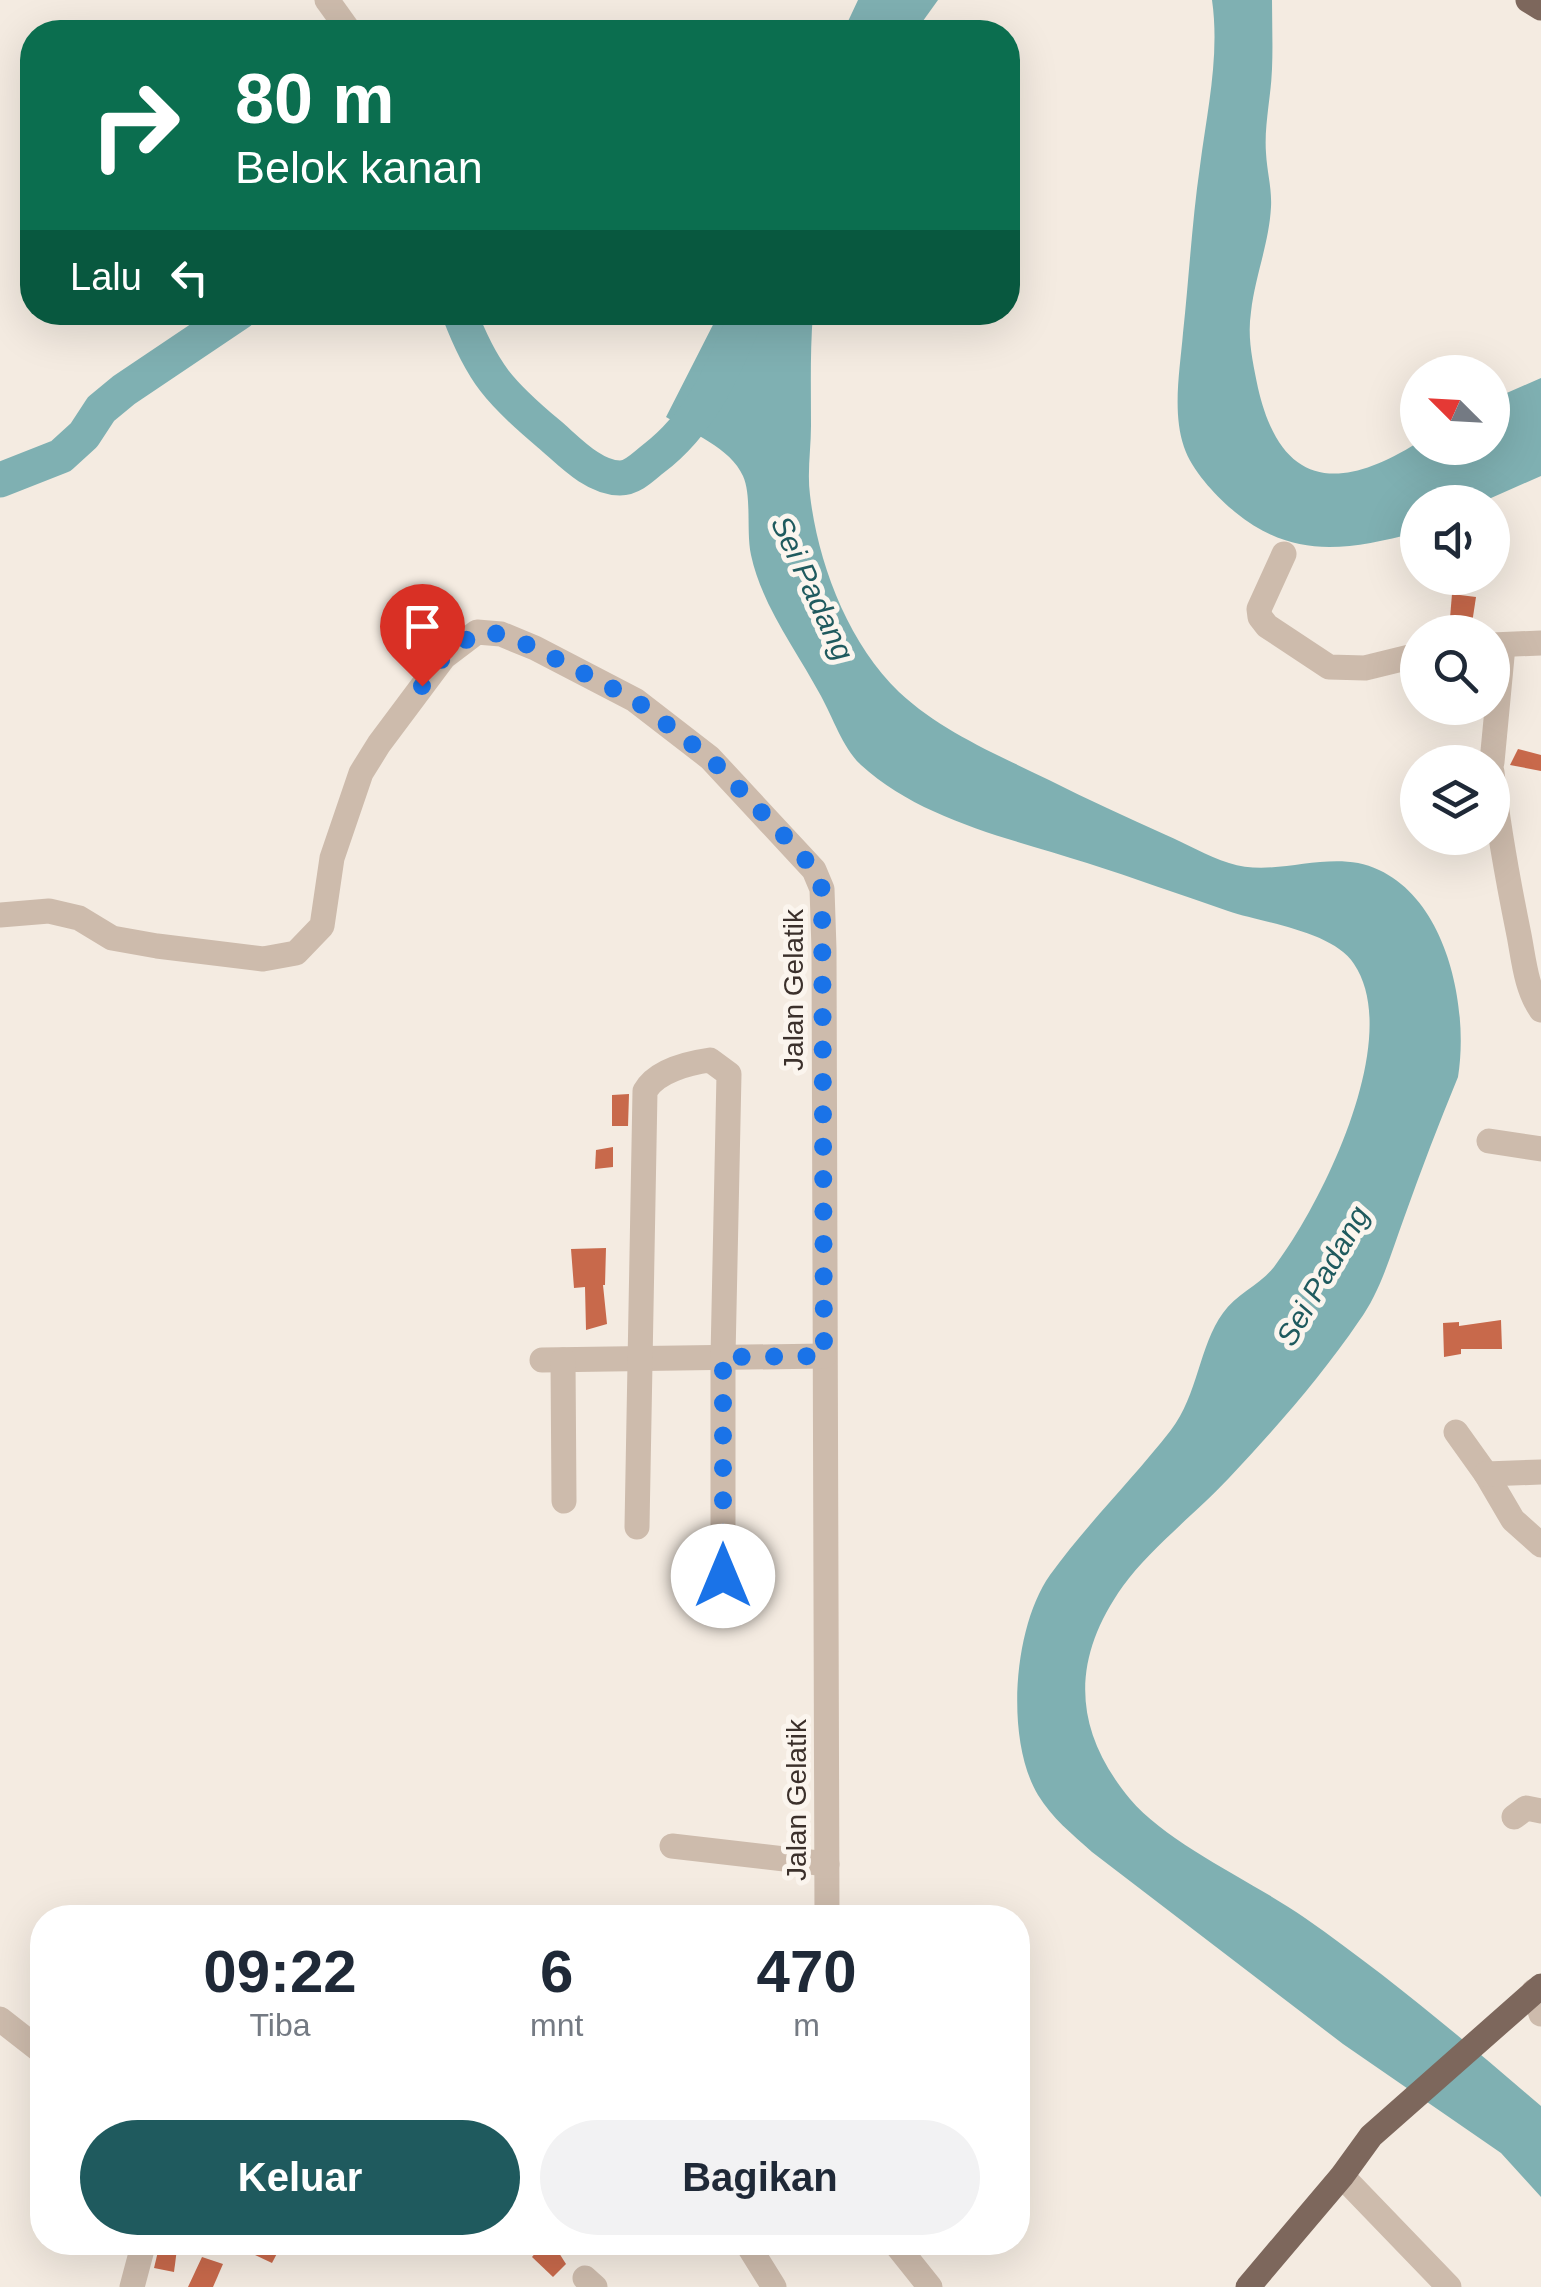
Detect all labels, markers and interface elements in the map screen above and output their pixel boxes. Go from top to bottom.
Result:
icon: right [70,60,200,190]
text: 80 m [235,60,395,138]
text: Belok kanan [235,142,483,193]
icon: left [162,250,217,305]
text: Lalu [70,256,142,298]
north arrow [1400,355,1510,465]
map controls [1400,355,1510,855]
button: sound [1400,485,1510,595]
water label: Sei Padang [765,511,860,665]
pin [380,584,465,687]
icon: arrive [395,599,450,654]
button: search [1400,615,1510,725]
button: layers [1400,745,1510,855]
street label: Jalan Gelatik [778,908,809,1071]
water label: Sei Padang [1269,1200,1376,1351]
position arrow [671,1524,775,1628]
street label: Jalan Gelatik [781,1718,812,1881]
text: 09:22 [203,1938,357,2005]
text: 6 [540,1938,573,2005]
text: 470 [757,1938,857,2005]
text: Tiba [249,2007,311,2043]
text: mnt [530,2007,583,2043]
text: m [793,2007,820,2043]
button: Keluar [80,2120,520,2235]
button: Bagikan [540,2120,980,2235]

